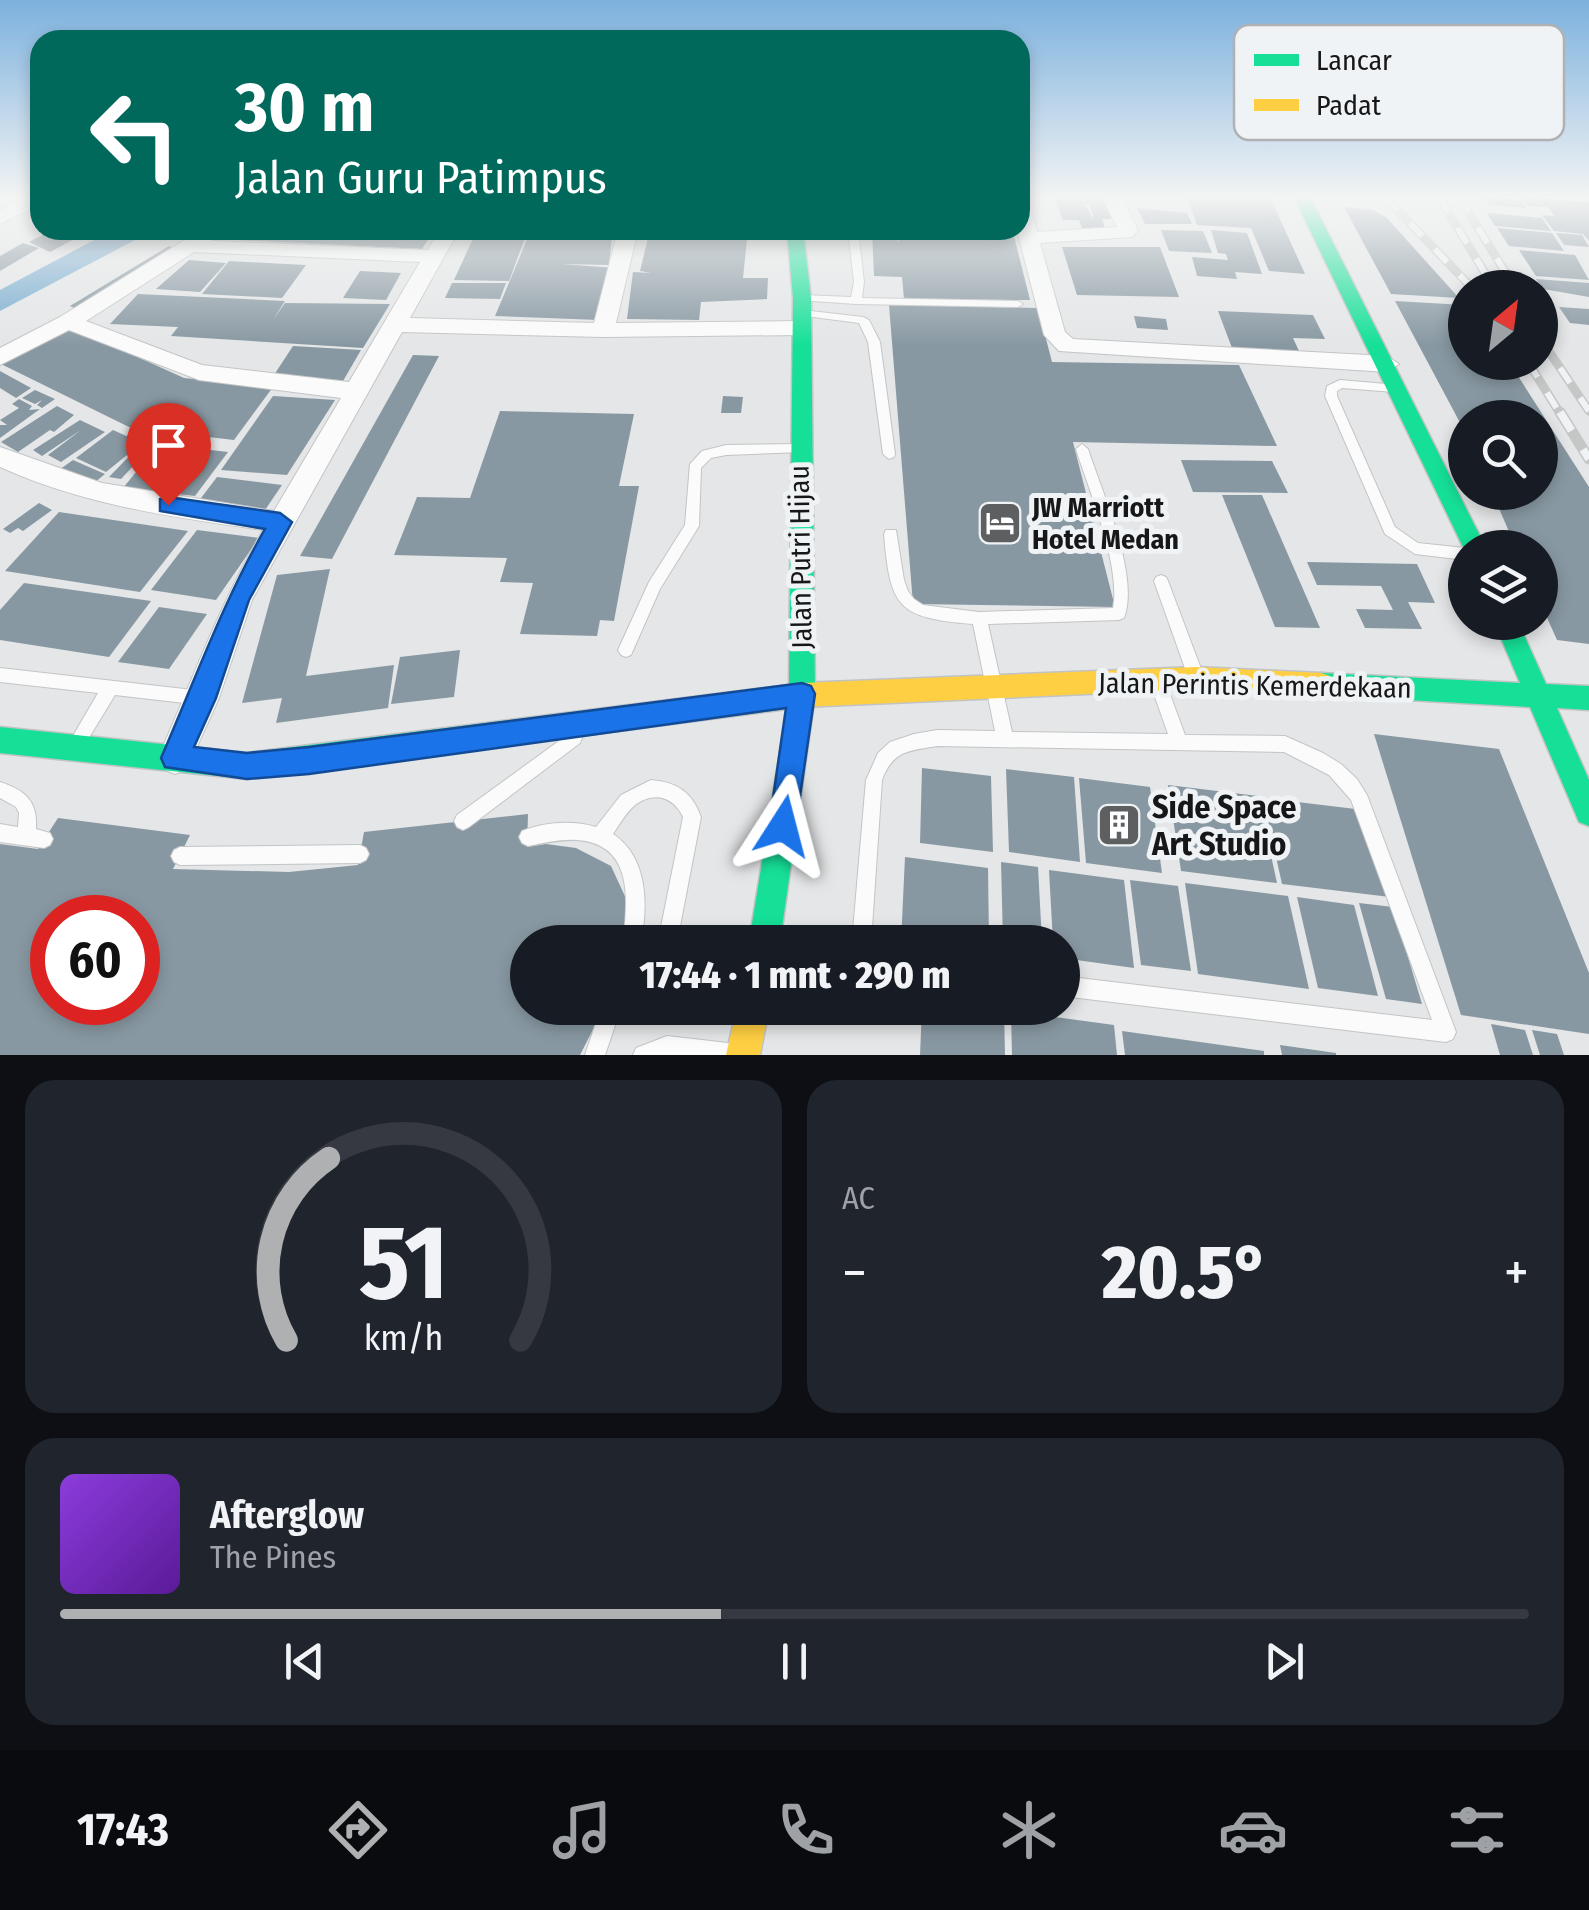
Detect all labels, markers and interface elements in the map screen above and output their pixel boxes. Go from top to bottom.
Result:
legend [1234,25,1564,140]
text: Lancar [1316,44,1392,77]
text: 30 m [235,66,374,150]
icon: left [70,70,200,200]
text: Padat [1316,89,1382,122]
text: Jalan Guru Patimpus [235,151,607,205]
north arrow [1448,270,1558,380]
map controls [1448,270,1558,640]
button: search [1448,400,1558,510]
pin [126,403,211,506]
icon: arrive [141,418,196,473]
street label: Jalan Putri Hijau [782,465,819,649]
place label: JW Marriott Hotel Medan [1031,491,1179,556]
hotel icon: JW Marriott Hotel Medan [977,500,1023,546]
button: layers [1448,530,1558,640]
street label: Jalan Perintis Kemerdekaan [1098,666,1412,705]
position arrow [731,774,835,878]
place label: Side Space Art Studio [1151,788,1296,863]
building icon: Side Space Art Studio [1096,802,1142,848]
speed limit sign: 60 [30,895,160,1025]
text: 17:44 · 1 mnt · 290 m [639,952,951,998]
text: AC [842,1179,875,1217]
text: 51 [359,1201,448,1326]
text: 20.5° [1102,1228,1269,1318]
text: − [842,1240,867,1306]
text: + [1504,1240,1529,1306]
text: km/h [364,1317,443,1359]
text: Afterglow [210,1492,364,1538]
text: The Pines [210,1538,336,1576]
icon: previous [277,1634,332,1689]
icon: pause [767,1634,822,1689]
icon: next [1257,1634,1312,1689]
icon: directions [323,1795,393,1865]
icon: music [547,1795,617,1865]
icon: phone [771,1795,841,1865]
icon: climate [994,1795,1064,1865]
icon: car [1218,1795,1288,1865]
icon: filters [1442,1795,1512,1865]
text: 17:43 [77,1803,169,1857]

